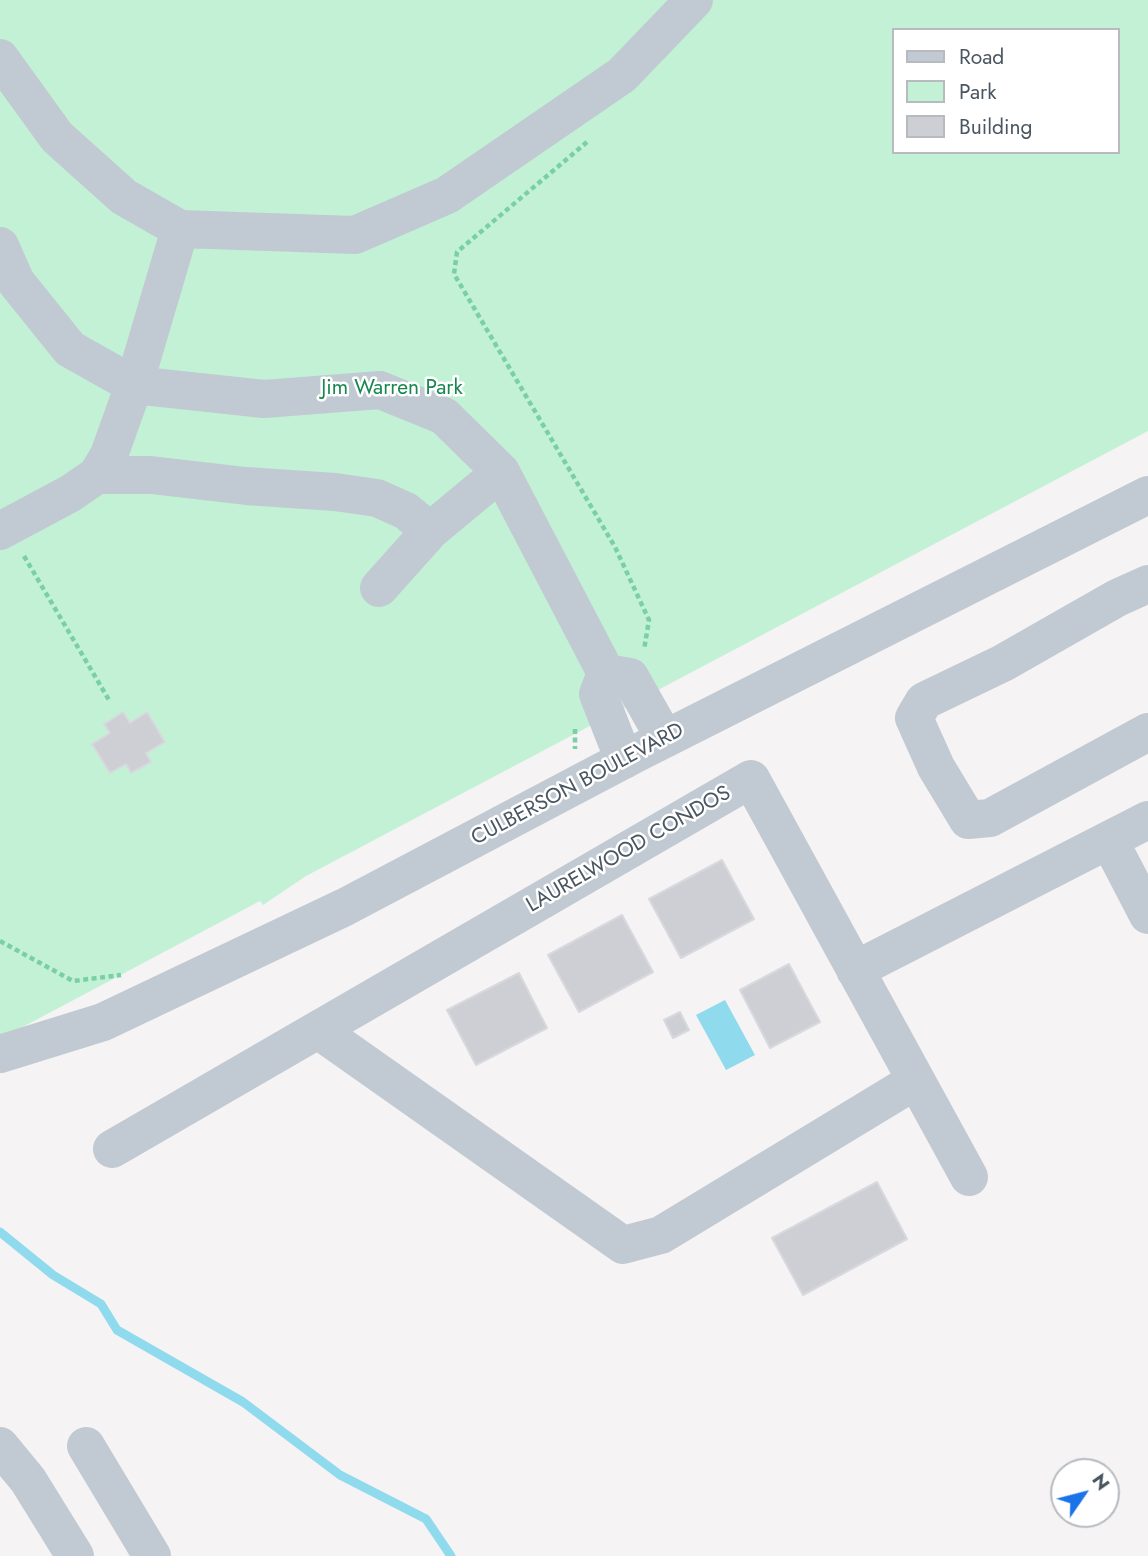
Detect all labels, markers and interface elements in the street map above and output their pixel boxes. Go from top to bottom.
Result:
legend [892,28,1120,154]
text: Road [959,42,1004,72]
text: Park [959,77,996,107]
text: Building [959,112,1032,142]
park label: Jim Warren Park [321,376,463,402]
street label: CULBERSON BOULEVARD [468,718,688,852]
street label: LAURELWOOD CONDOS [522,781,736,919]
north arrow [1050,1458,1120,1528]
text: N [1086,1468,1116,1496]

